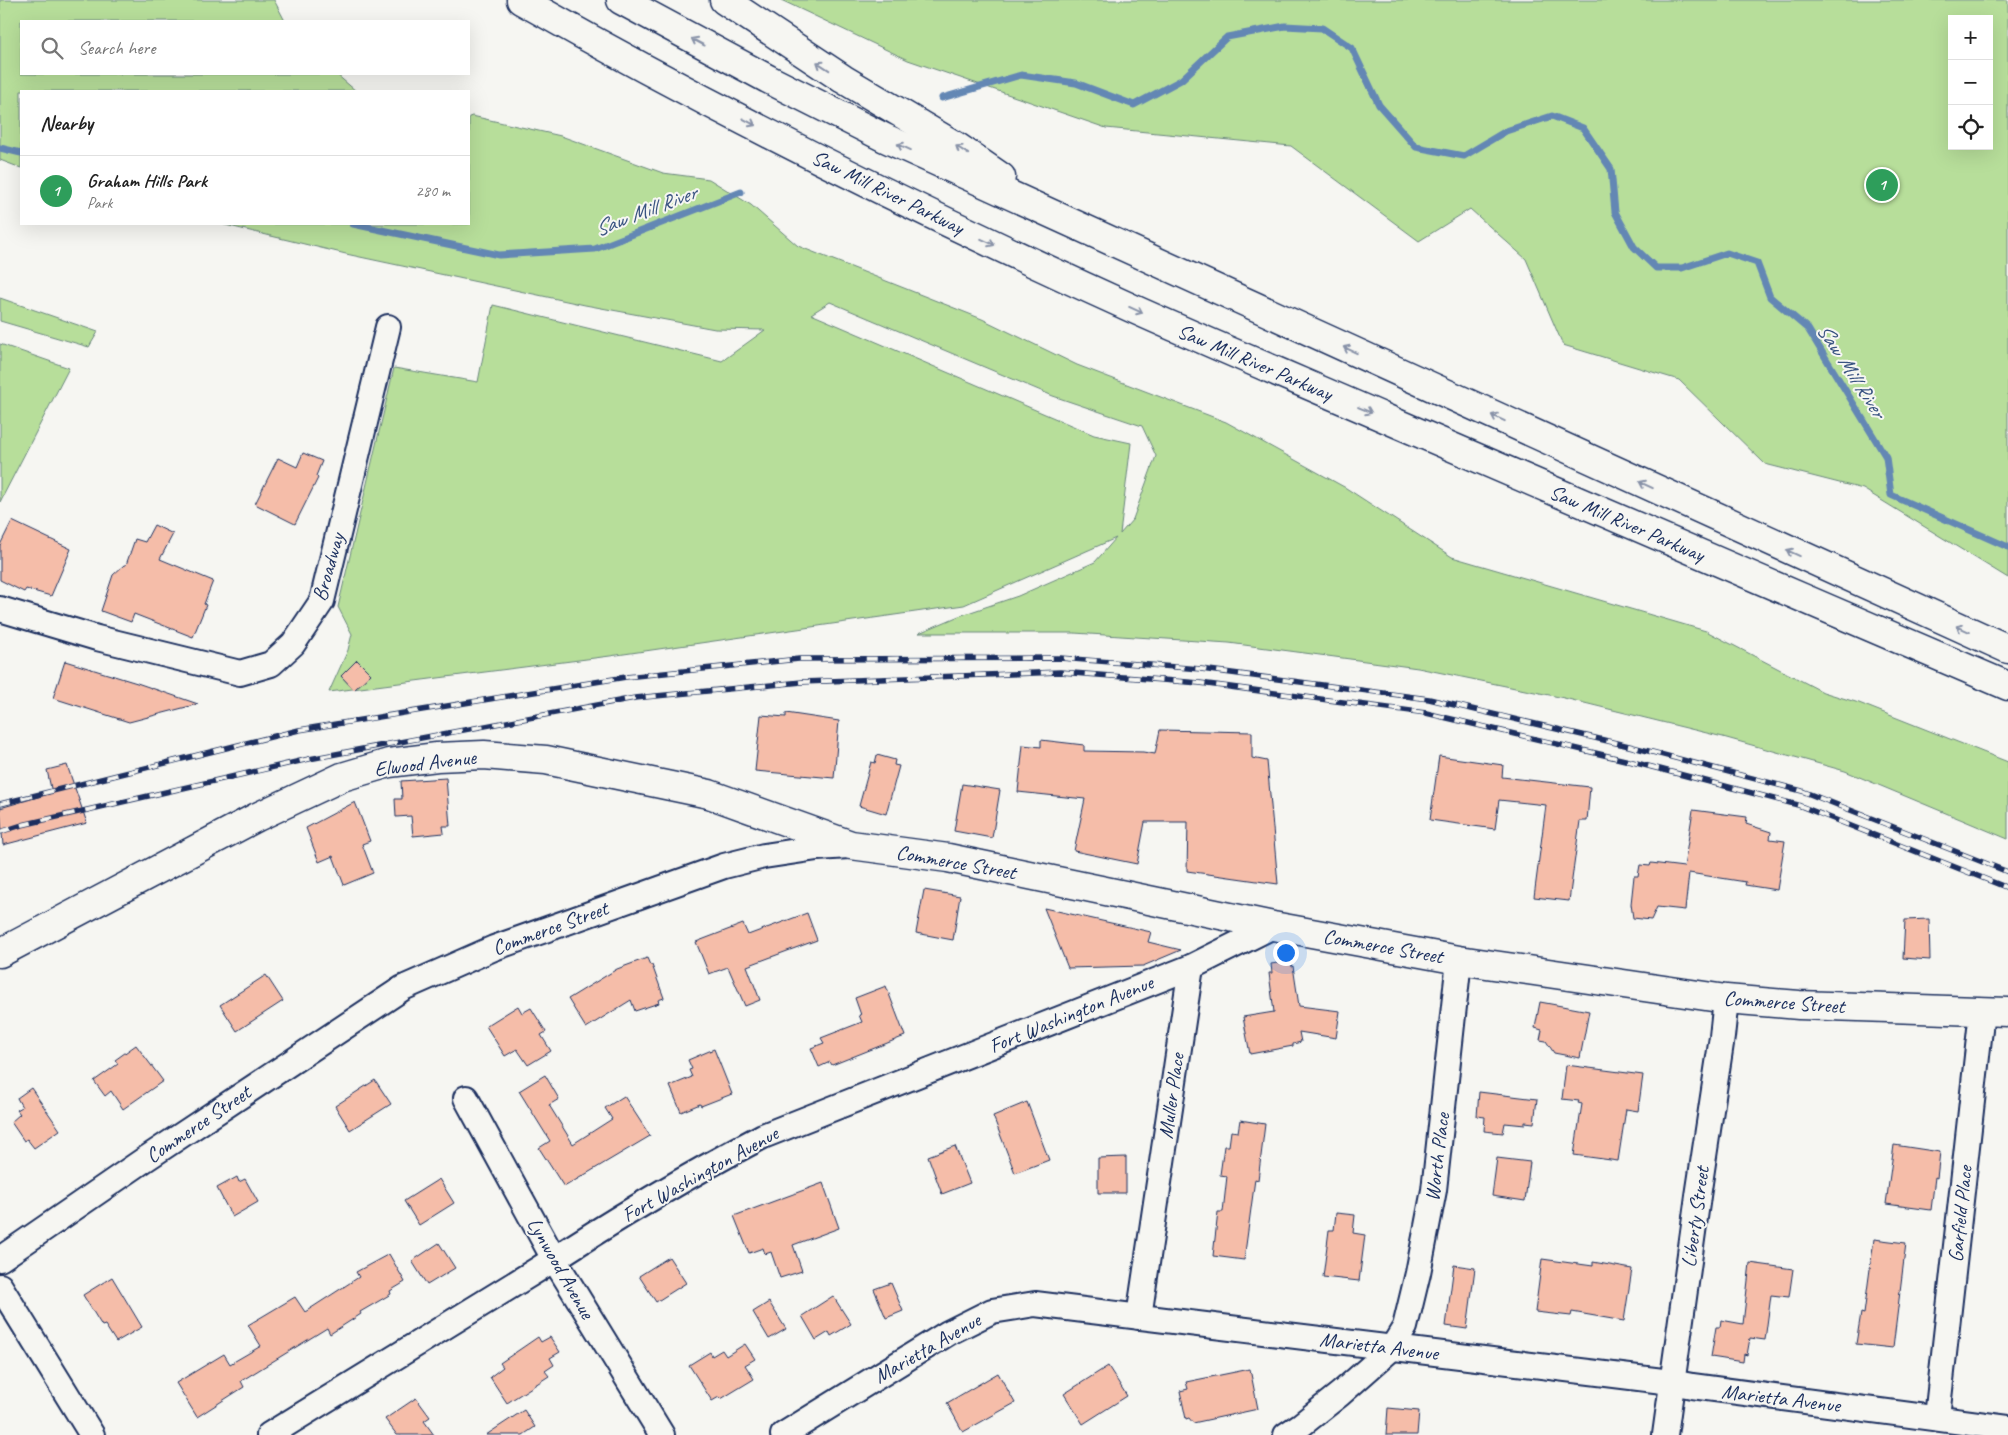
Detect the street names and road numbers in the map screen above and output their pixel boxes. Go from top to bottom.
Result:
street label: Saw Mill River Parkway [808,144,970,241]
street label: Saw Mill River Parkway [1174,318,1338,407]
street label: Saw Mill River Parkway [1546,479,1710,568]
street label: Broadway [306,528,351,604]
street label: Elwood Avenue [373,744,478,782]
street label: Commerce Street [894,839,1020,886]
street label: Commerce Street [489,894,613,961]
street label: Commerce Street [1321,923,1447,970]
street label: Fort Washington Avenue [985,968,1159,1059]
street label: Commerce Street [1723,985,1847,1019]
street label: Muller Place [1152,1050,1190,1140]
street label: Commerce Street [141,1078,257,1169]
street label: Worth Place [1419,1110,1455,1203]
street label: Fort Washington Avenue [617,1119,785,1228]
street label: Garfield Place [1942,1162,1978,1263]
street label: Liberty Street [1675,1163,1715,1269]
street label: Lynwood Avenue [522,1213,601,1324]
street label: Marietta Avenue [869,1306,987,1389]
street label: Marietta Avenue [1318,1326,1442,1366]
street label: Marietta Avenue [1720,1378,1844,1418]

